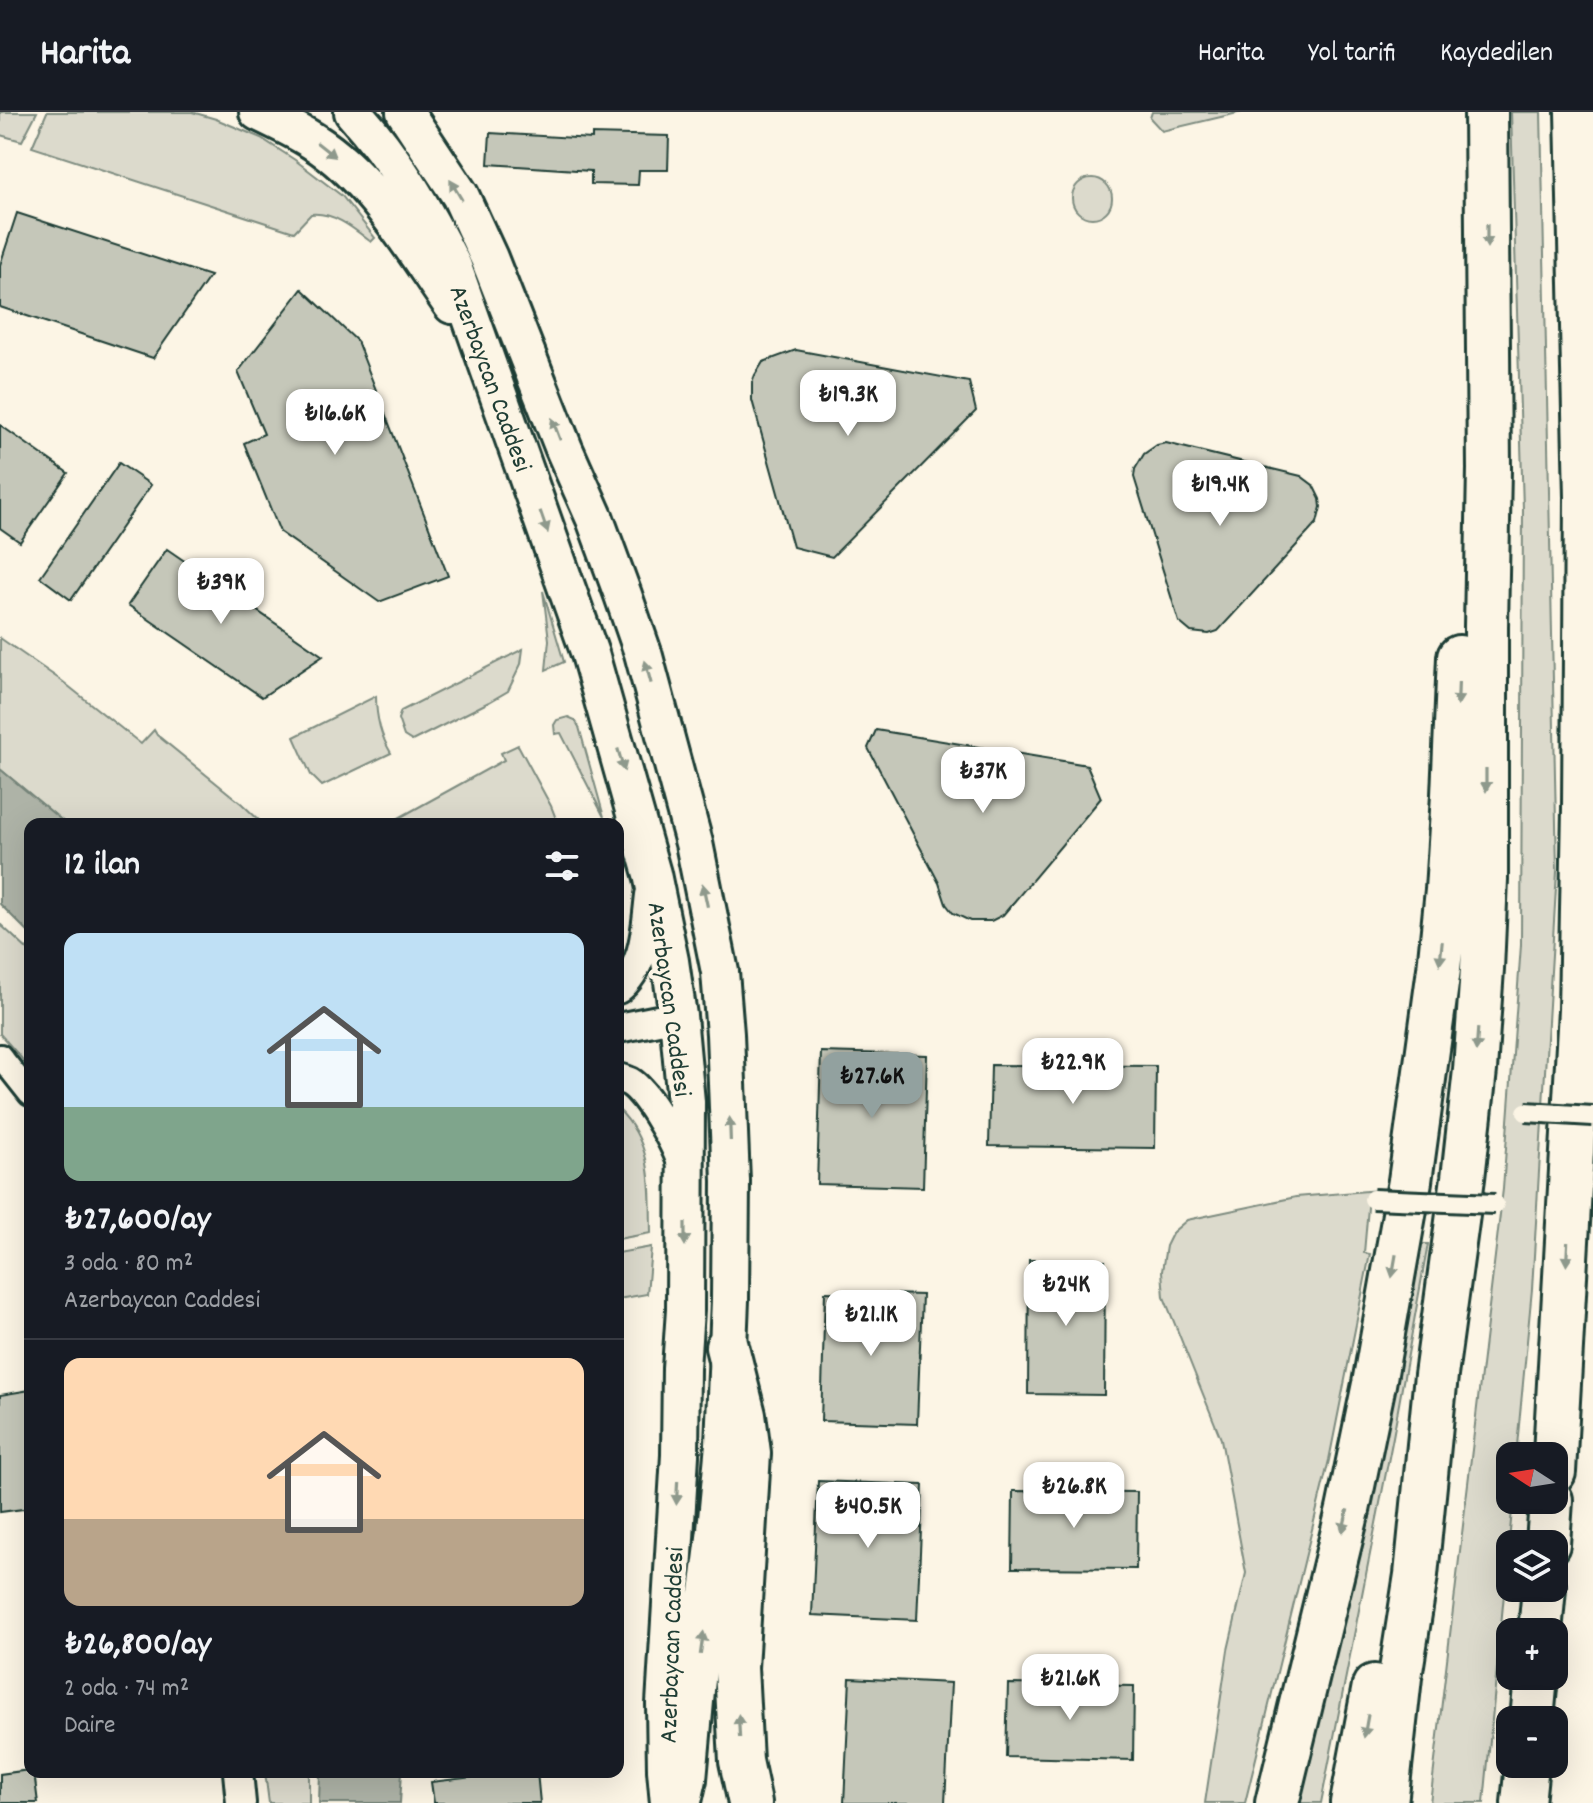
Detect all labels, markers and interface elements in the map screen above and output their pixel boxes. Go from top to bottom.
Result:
text: Harita [40,28,130,83]
text: Harita [1198,35,1264,75]
text: Yol tarifi [1308,35,1396,75]
text: Kaydedilen [1440,35,1553,75]
one-way arrow [316,142,336,158]
one-way arrow [449,179,463,201]
one-way arrow [1480,224,1493,249]
street label: Azerbaycan Caddesi [438,281,540,478]
pin: ₺19.3K [783,370,913,438]
text: ₺19.3K [818,377,878,414]
pin: ₺16.6K [270,389,400,457]
text: ₺16.6K [304,396,366,433]
one-way arrow [550,417,563,441]
pin: ₺19.4K [1155,460,1285,528]
text: ₺19.4K [1190,467,1250,504]
one-way arrow [538,510,550,534]
pin: ₺39K [174,558,268,626]
text: ₺39K [196,565,246,602]
one-way arrow [642,660,654,685]
one-way arrow [1451,682,1464,707]
pin: ₺37K [936,747,1030,815]
one-way arrow [615,749,628,773]
text: ₺37K [959,754,1007,791]
one-way arrow [1480,768,1492,793]
text: 12 ilan [64,842,140,891]
icon: filters [540,844,584,888]
one-way arrow [698,883,711,908]
street label: Azerbaycan Caddesi [636,900,700,1100]
one-way arrow [1434,941,1447,966]
icon: home [252,985,396,1129]
one-way arrow [1470,1028,1483,1053]
pin: ₺22.9K [1008,1038,1138,1106]
text: ₺22.9K [1040,1045,1106,1082]
pin: ₺27.6K [807,1052,937,1120]
text: ₺27.6K [840,1059,904,1096]
one-way arrow [723,1116,736,1141]
text: ₺27,600/ay [64,1197,210,1246]
one-way arrow [679,1222,691,1247]
one-way arrow [1560,1241,1573,1266]
text: 3 oda · 80 m² [64,1246,193,1283]
one-way arrow [1387,1254,1400,1279]
pin: ₺24K [1019,1260,1113,1328]
text: ₺24K [1042,1267,1090,1304]
text: Azerbaycan Caddesi [64,1283,260,1320]
pin: ₺21.1K [806,1290,936,1358]
text: ₺21.1K [844,1297,898,1334]
icon: home [252,1410,396,1554]
north arrow [1496,1442,1568,1514]
map controls [1496,1442,1568,1778]
pin: ₺26.8K [1009,1462,1139,1530]
text: ₺26.8K [1041,1469,1107,1506]
one-way arrow [671,1481,684,1506]
pin: ₺40.5K [803,1482,933,1550]
text: ₺40.5K [834,1489,902,1526]
one-way arrow [1338,1509,1351,1534]
button: layers [1496,1530,1568,1602]
street label: Azerbaycan Caddesi [652,1546,695,1744]
button: + [1496,1618,1568,1690]
text: ₺26,800/ay [64,1622,211,1671]
one-way arrow [696,1630,709,1655]
pin: ₺21.6K [1005,1654,1135,1722]
text: ₺21.6K [1040,1661,1100,1698]
text: 2 oda · 74 m² [64,1671,189,1708]
button: − [1496,1706,1568,1778]
text: Daire [64,1708,115,1745]
one-way arrow [732,1713,745,1738]
one-way arrow [1360,1714,1372,1739]

